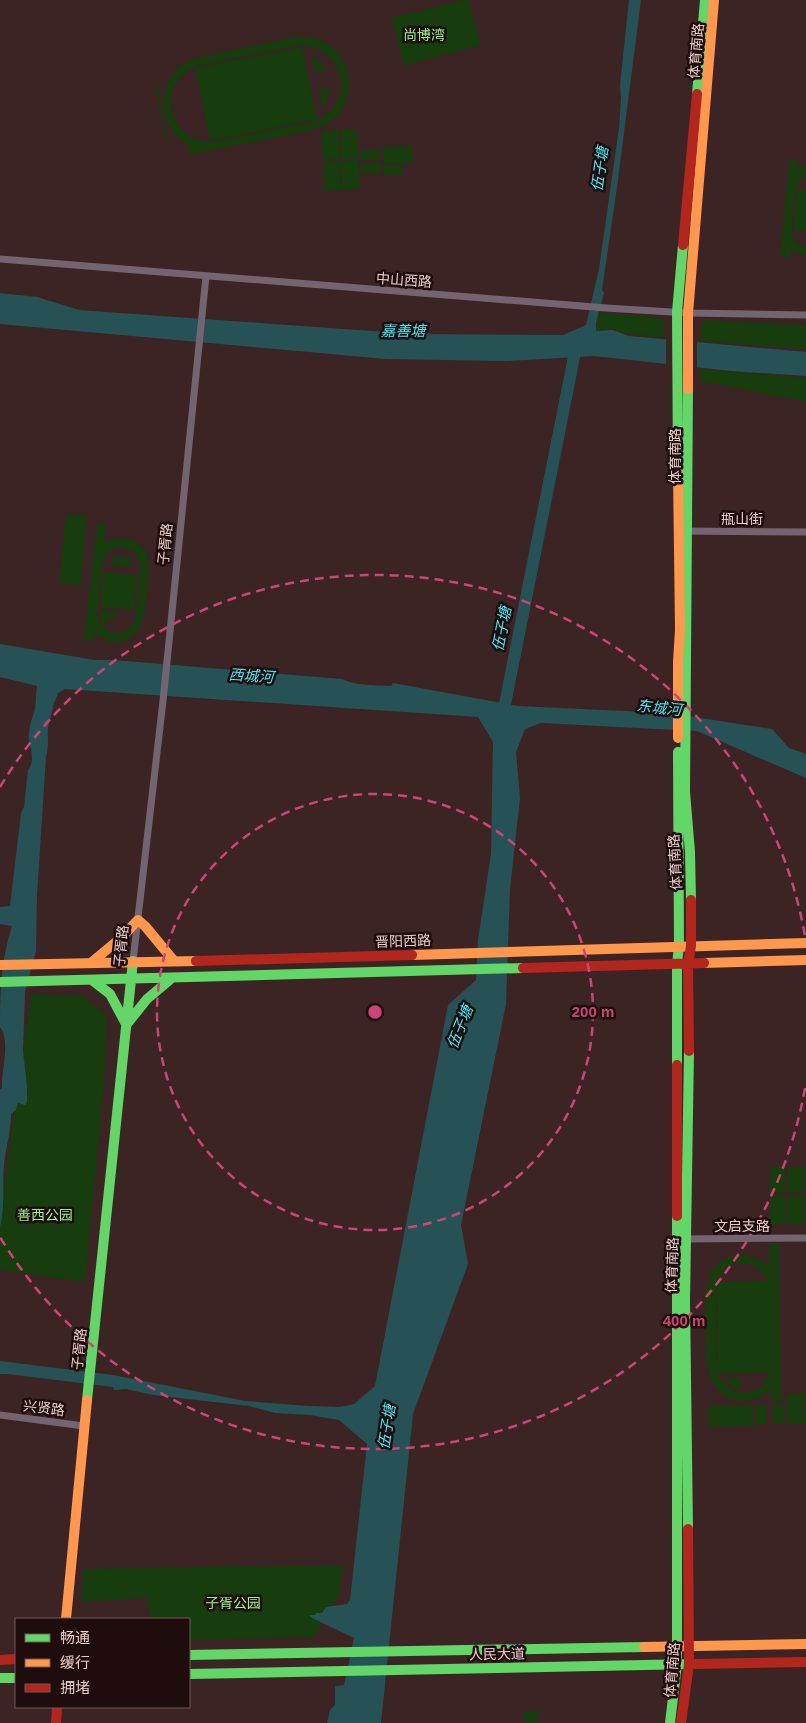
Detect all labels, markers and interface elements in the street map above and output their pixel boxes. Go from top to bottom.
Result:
street label: 体育南路 [686,22,706,80]
park label: 尚博湾 [403,27,445,43]
water label: 伍子塘 [588,143,611,192]
street label: 中山西路 [376,270,432,290]
water label: 嘉善塘 [380,322,428,339]
street label: 体育南路 [667,428,683,484]
street label: 甁山街 [721,511,763,527]
street label: 子胥路 [155,522,175,566]
water label: 伍子塘 [489,602,515,653]
water label: 西城河 [228,665,277,686]
water label: 东城河 [636,697,685,719]
street label: 体育南路 [666,834,684,890]
street label: 子胥路 [111,924,131,968]
street label: 晋阳西路 [375,932,431,950]
water label: 伍子塘 [443,1000,477,1051]
centre of rings [366,1003,384,1021]
text: 200 m [572,1003,614,1020]
park label: 善西公园 [17,1207,73,1223]
street label: 文启支路 [714,1218,770,1234]
street label: 体育南路 [663,1237,681,1293]
text: 400 m [663,1312,705,1329]
street label: 子胥路 [69,1327,89,1371]
street label: 兴贤路 [22,1398,66,1418]
water label: 伍子塘 [375,1400,399,1450]
park label: 子胥公园 [205,1595,261,1611]
legend [15,1618,190,1708]
text: 畅通 [60,1629,90,1646]
street label: 体育南路 [662,1641,682,1699]
street label: 人民大道 [469,1646,525,1662]
text: 缓行 [60,1654,90,1671]
text: 拥堵 [60,1679,90,1696]

